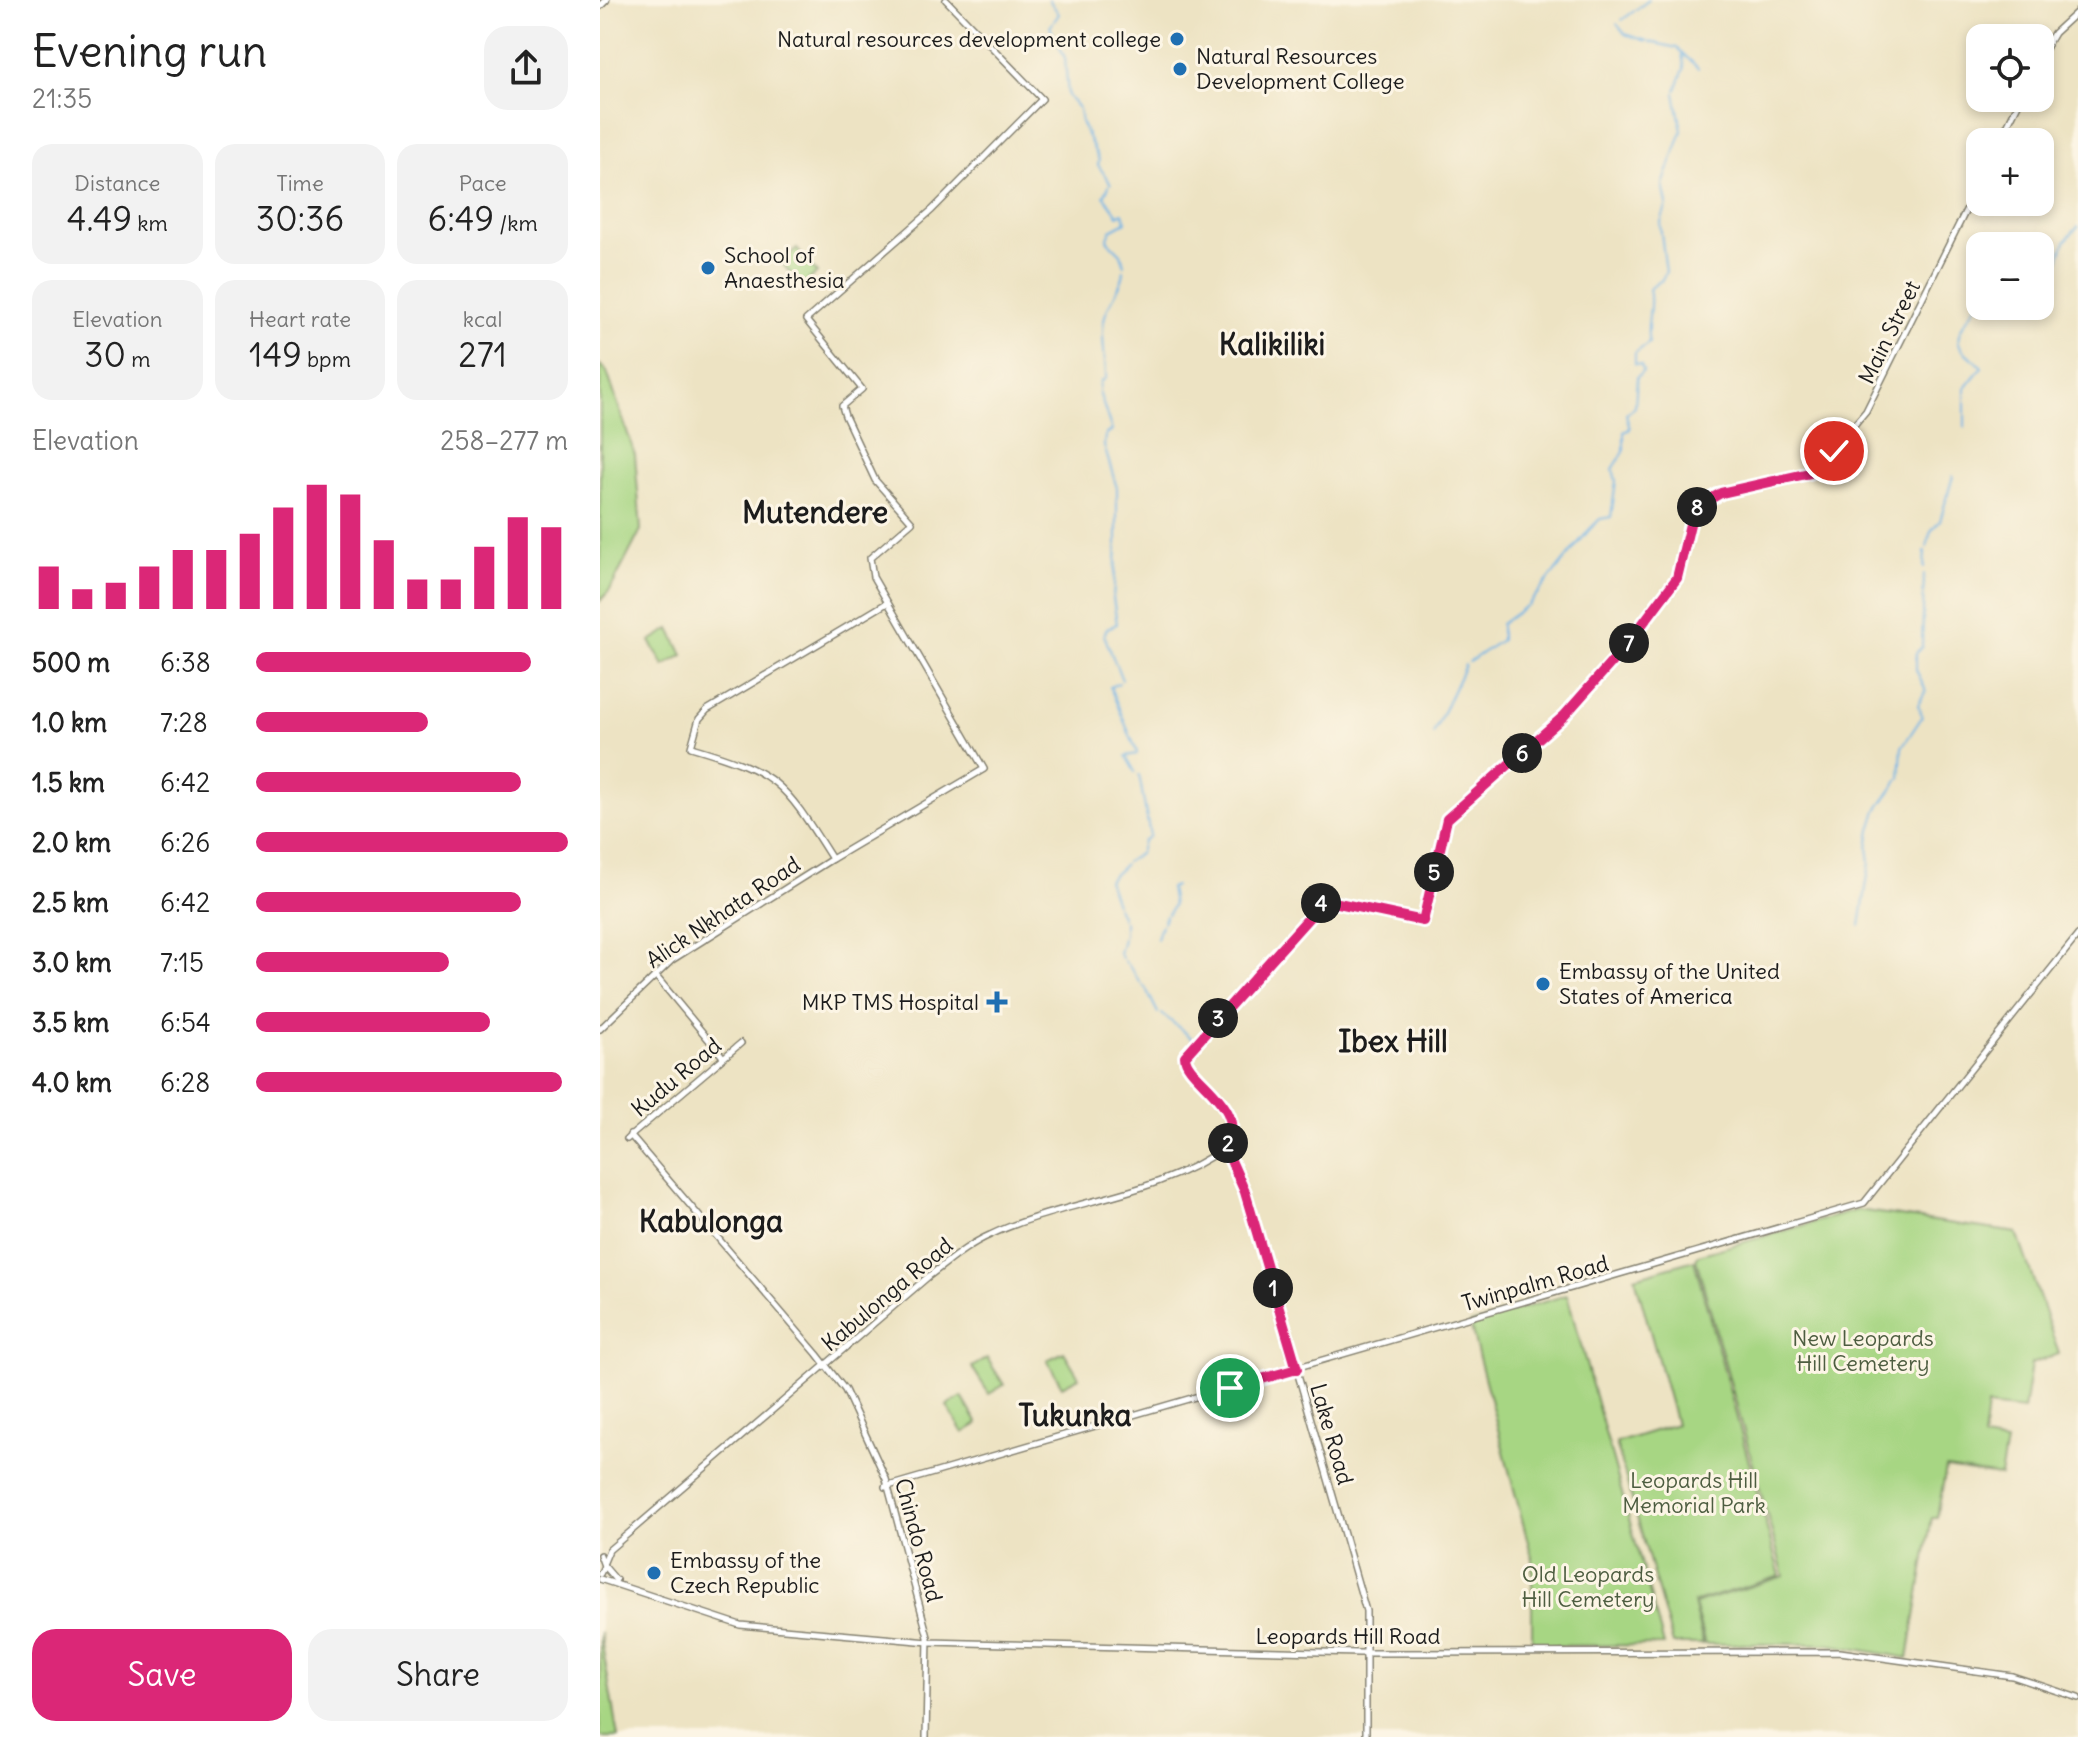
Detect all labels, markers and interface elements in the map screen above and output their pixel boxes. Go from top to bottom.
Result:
text: Evening run [32,24,267,79]
map controls [1966,24,2054,320]
button: locate [1966,24,2054,112]
place label: Natural resources development college [777,25,1161,53]
button: share [484,26,568,110]
marker: Natural resources development college [1168,30,1186,48]
place label: Natural Resources Development College [1196,42,1405,95]
marker: Natural Resources Development College [1171,60,1189,78]
text: 21:35 [32,82,92,115]
button: + [1966,128,2054,216]
text: Distance [74,169,160,197]
text: Time [276,169,324,197]
text: Pace [459,169,507,197]
text: 4.49 [67,197,132,240]
text: 30:36 [256,197,344,240]
text: 6:49 [428,197,494,240]
text: km [132,209,168,237]
text: /km [494,209,538,237]
button: − [1966,232,2054,320]
place label: School of Anaesthesia [724,241,845,294]
marker: School of Anaesthesia [699,259,717,277]
street label: Main Street [1852,276,1926,388]
text: Elevation [72,305,162,333]
text: Heart rate [249,305,351,333]
text: kcal [463,305,502,333]
district label: Kalikiliki [1219,325,1325,363]
text: 30 [84,333,126,376]
text: 149 [249,333,302,376]
text: 271 [458,333,507,376]
text: m [126,345,150,373]
text: bpm [302,345,351,373]
pin [1800,417,1868,485]
text: Elevation [32,424,139,457]
text: 258–277 m [440,424,568,457]
icon: check [1812,429,1856,473]
pin: 8 [1677,487,1717,527]
district label: Mutendere [742,493,888,531]
text: 8 [1691,493,1703,521]
pin: 7 [1609,623,1649,663]
text: 7 [1624,629,1634,657]
text: 500 m [32,646,110,679]
text: 6:38 [160,646,211,679]
text: 1.0 km [32,706,107,739]
text: 7:28 [160,706,208,739]
pin: 6 [1502,733,1542,773]
text: 6 [1516,739,1528,767]
text: 1.5 km [32,766,105,799]
text: 6:42 [160,766,210,799]
text: 2.0 km [32,826,111,859]
text: 6:26 [160,826,210,859]
street label: Alick Nkhata Road [641,850,805,974]
pin: 5 [1414,852,1454,892]
text: 5 [1428,858,1440,886]
pin: 4 [1301,883,1341,923]
text: 2.5 km [32,886,109,919]
text: 6:42 [160,886,210,919]
text: 4 [1315,889,1327,917]
text: 3.0 km [32,946,112,979]
text: 7:15 [160,946,204,979]
place label: Embassy of the United States of America [1559,957,1780,1010]
marker: Embassy of the United States of America [1534,975,1552,993]
place label: MKP TMS Hospital [802,988,979,1016]
marker: MKP TMS Hospital [986,991,1008,1013]
pin: 3 [1198,998,1238,1038]
text: 3 [1212,1004,1224,1032]
text: 3.5 km [32,1006,109,1039]
text: 6:54 [160,1006,211,1039]
district label: Ibex Hill [1338,1022,1448,1060]
street label: Kudu Road [625,1031,727,1123]
text: 4.0 km [32,1066,112,1099]
text: 6:28 [160,1066,210,1099]
pin: 2 [1208,1123,1248,1163]
text: 2 [1222,1129,1234,1157]
district label: Kabulonga [639,1202,783,1240]
street label: Kabulonga Road [816,1231,958,1357]
street label: Twinpalm Road [1458,1249,1612,1317]
pin: 1 [1253,1268,1293,1308]
text: 1 [1269,1274,1277,1302]
park label: New Leopards Hill Cemetery [1792,1324,1934,1377]
pin [1196,1354,1264,1422]
icon: arrive [1208,1366,1252,1410]
street label: Lake Road [1304,1380,1360,1488]
district label: Tukunka [1018,1396,1132,1434]
park label: Leopards Hill Memorial Park [1622,1466,1766,1519]
street label: Chindo Road [889,1475,949,1605]
place label: Embassy of the Czech Republic [670,1546,821,1599]
park label: Old Leopards Hill Cemetery [1521,1560,1655,1613]
marker: Embassy of the Czech Republic [645,1564,663,1582]
street label: Leopards Hill Road [1256,1622,1441,1650]
button: Save [32,1629,292,1721]
button: Share [308,1629,568,1721]

